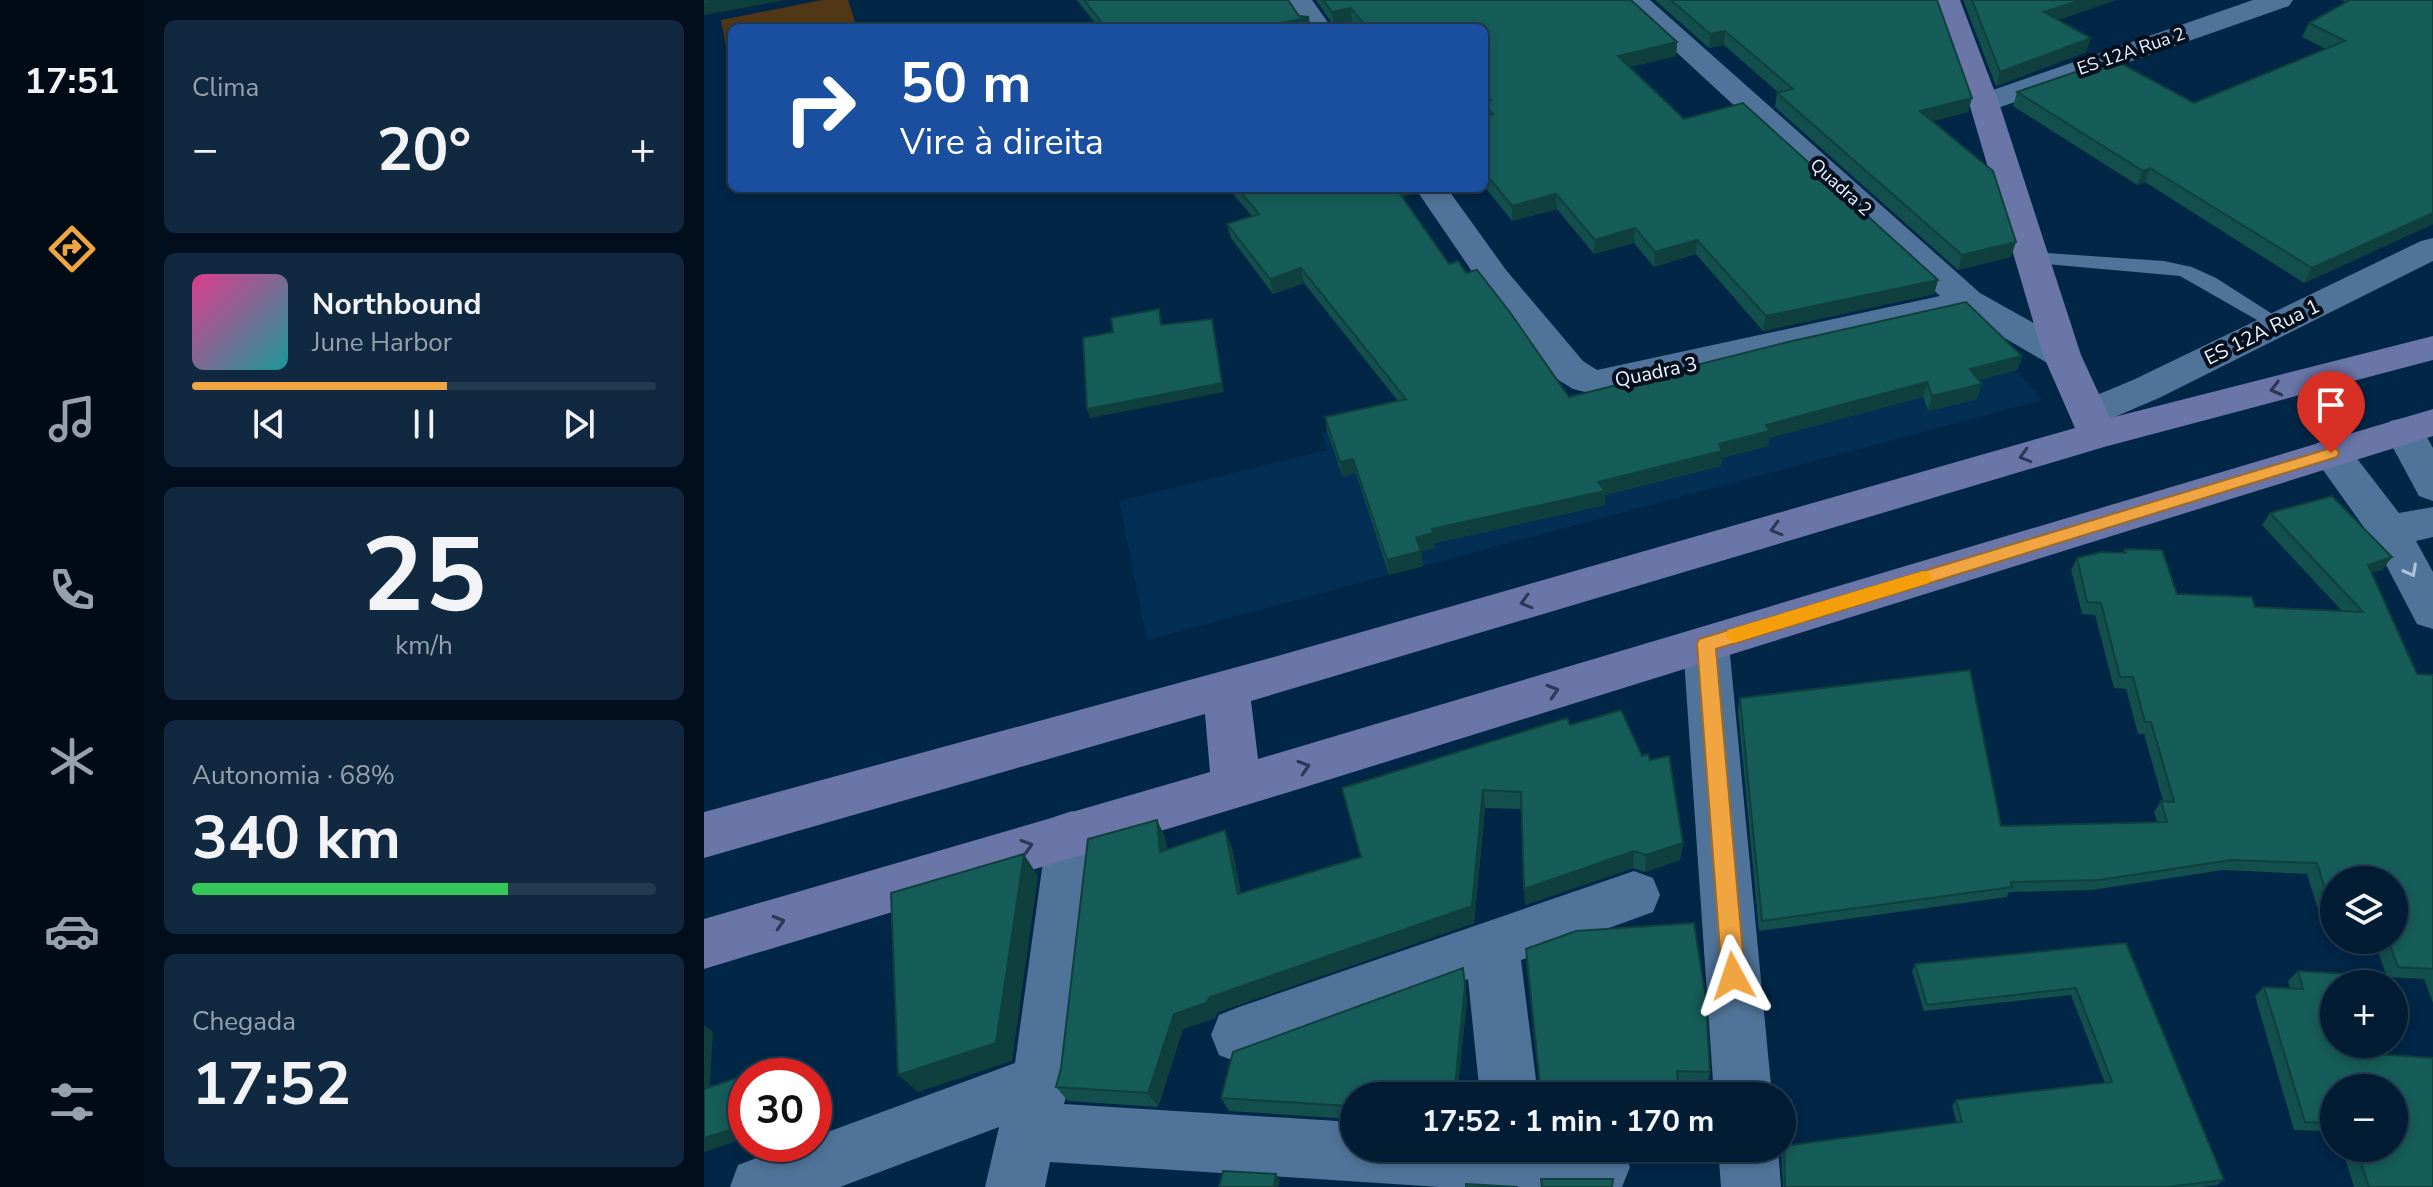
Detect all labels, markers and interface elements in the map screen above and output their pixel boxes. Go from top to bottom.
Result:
street label: ES 12A Rua 2 [2074,21,2188,81]
text: 50 m [900,45,1031,122]
icon: right [768,56,872,160]
text: 17:51 [24,57,120,106]
text: Clima [192,70,259,105]
text: 20° [377,109,471,191]
text: Vire à direita [900,118,1104,167]
text: − [192,120,218,180]
text: + [630,120,656,180]
street label: Quadra 2 [1805,153,1877,221]
icon: directions [44,221,100,277]
text: Northbound [312,284,482,325]
street label: ES 12A Rua 1 [2200,292,2324,372]
text: June Harbor [312,325,452,360]
street label: Quadra 3 [1612,350,1700,394]
pin [2297,371,2365,453]
one-way arrow [2270,380,2284,397]
icon: arrive [2309,383,2353,427]
icon: music [44,391,100,447]
icon: previous [247,402,291,446]
icon: pause [402,402,446,446]
icon: next [557,402,601,446]
one-way arrow [2019,447,2033,464]
text: 25 [362,505,486,647]
one-way arrow [1769,520,1783,536]
icon: phone [44,562,100,618]
one-way arrow [2401,563,2417,577]
one-way arrow [1520,593,1533,609]
text: km/h [395,628,453,663]
one-way arrow [1546,684,1559,700]
icon: climate [44,733,100,789]
text: Autonomia · 68% [192,758,395,793]
one-way arrow [1297,760,1311,776]
text: 340 km [192,797,401,879]
one-way arrow [1020,839,1034,855]
map controls [2320,866,2408,1162]
button: layers [2320,866,2408,954]
icon: car [44,903,100,959]
one-way arrow [771,915,785,931]
position arrow [1691,934,1775,1018]
button: + [2320,970,2408,1058]
text: Chegada [192,1004,296,1039]
text: 17:52 [192,1043,351,1125]
speed limit sign: 30 [728,1058,832,1162]
icon: filters [44,1074,100,1130]
button: − [2320,1074,2408,1162]
text: 17:52 · 1 min · 170 m [1422,1101,1714,1142]

